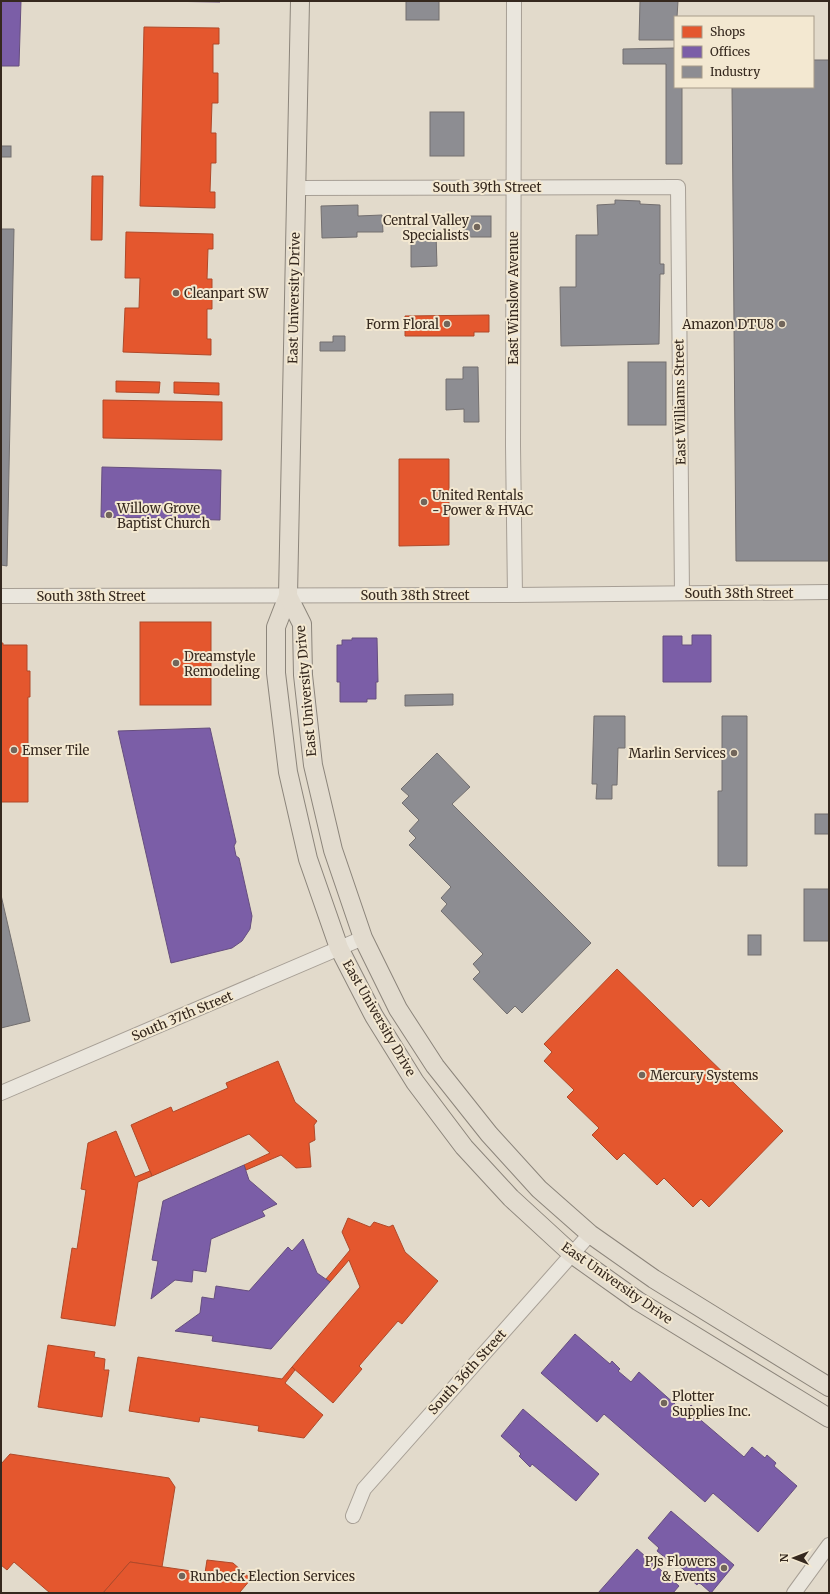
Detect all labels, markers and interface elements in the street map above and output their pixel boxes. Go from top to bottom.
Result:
legend [674,16,814,88]
text: Shops [710,24,745,39]
text: Offices [710,44,750,59]
text: Industry [710,64,760,79]
street label: South 39th Street [433,179,541,196]
place label: Central Valley Specialists [383,212,469,244]
marker: Central Valley Specialists [472,222,482,232]
street label: East Winslow Avenue [505,231,522,365]
street label: East University Drive [284,232,304,364]
place label: Cleanpart SW [184,285,269,302]
marker: Cleanpart SW [171,288,181,298]
place label: Form Floral [366,316,439,333]
place label: Amazon DTU8 [681,316,774,333]
marker: Form Floral [442,319,452,329]
marker: Amazon DTU8 [777,319,787,329]
street label: East Williams Street [670,339,690,465]
place label: United Rentals - Power & HVAC [432,487,533,519]
marker: United Rentals - Power & HVAC [419,497,429,507]
place label: Willow Grove Baptist Church [116,500,210,532]
marker: Willow Grove Baptist Church [104,510,114,520]
street label: South 38th Street [684,585,794,602]
street label: South 38th Street [360,587,470,604]
street label: South 38th Street [36,588,146,605]
street label: East University Drive [292,624,320,757]
place label: Dreamstyle Remodeling [184,648,260,680]
marker: Dreamstyle Remodeling [171,658,181,668]
place label: Emser Tile [22,742,90,759]
marker: Emser Tile [9,745,19,755]
place label: Marlin Services [629,745,726,762]
marker: Marlin Services [729,748,739,758]
street label: East University Drive [339,957,419,1079]
street label: South 37th Street [129,987,235,1045]
place label: Mercury Systems [650,1067,759,1084]
marker: Mercury Systems [637,1070,647,1080]
street label: East University Drive [558,1238,676,1328]
street label: South 36th Street [424,1326,510,1418]
place label: Plotter Supplies Inc. [672,1388,751,1420]
marker: Plotter Supplies Inc. [659,1398,669,1408]
north arrow [774,1538,814,1578]
place label: PJs Flowers & Events [645,1553,716,1585]
text: N [777,1553,791,1562]
marker: PJs Flowers & Events [719,1563,729,1573]
place label: Runbeck Election Services [190,1568,355,1585]
marker: Runbeck Election Services [177,1571,187,1581]

